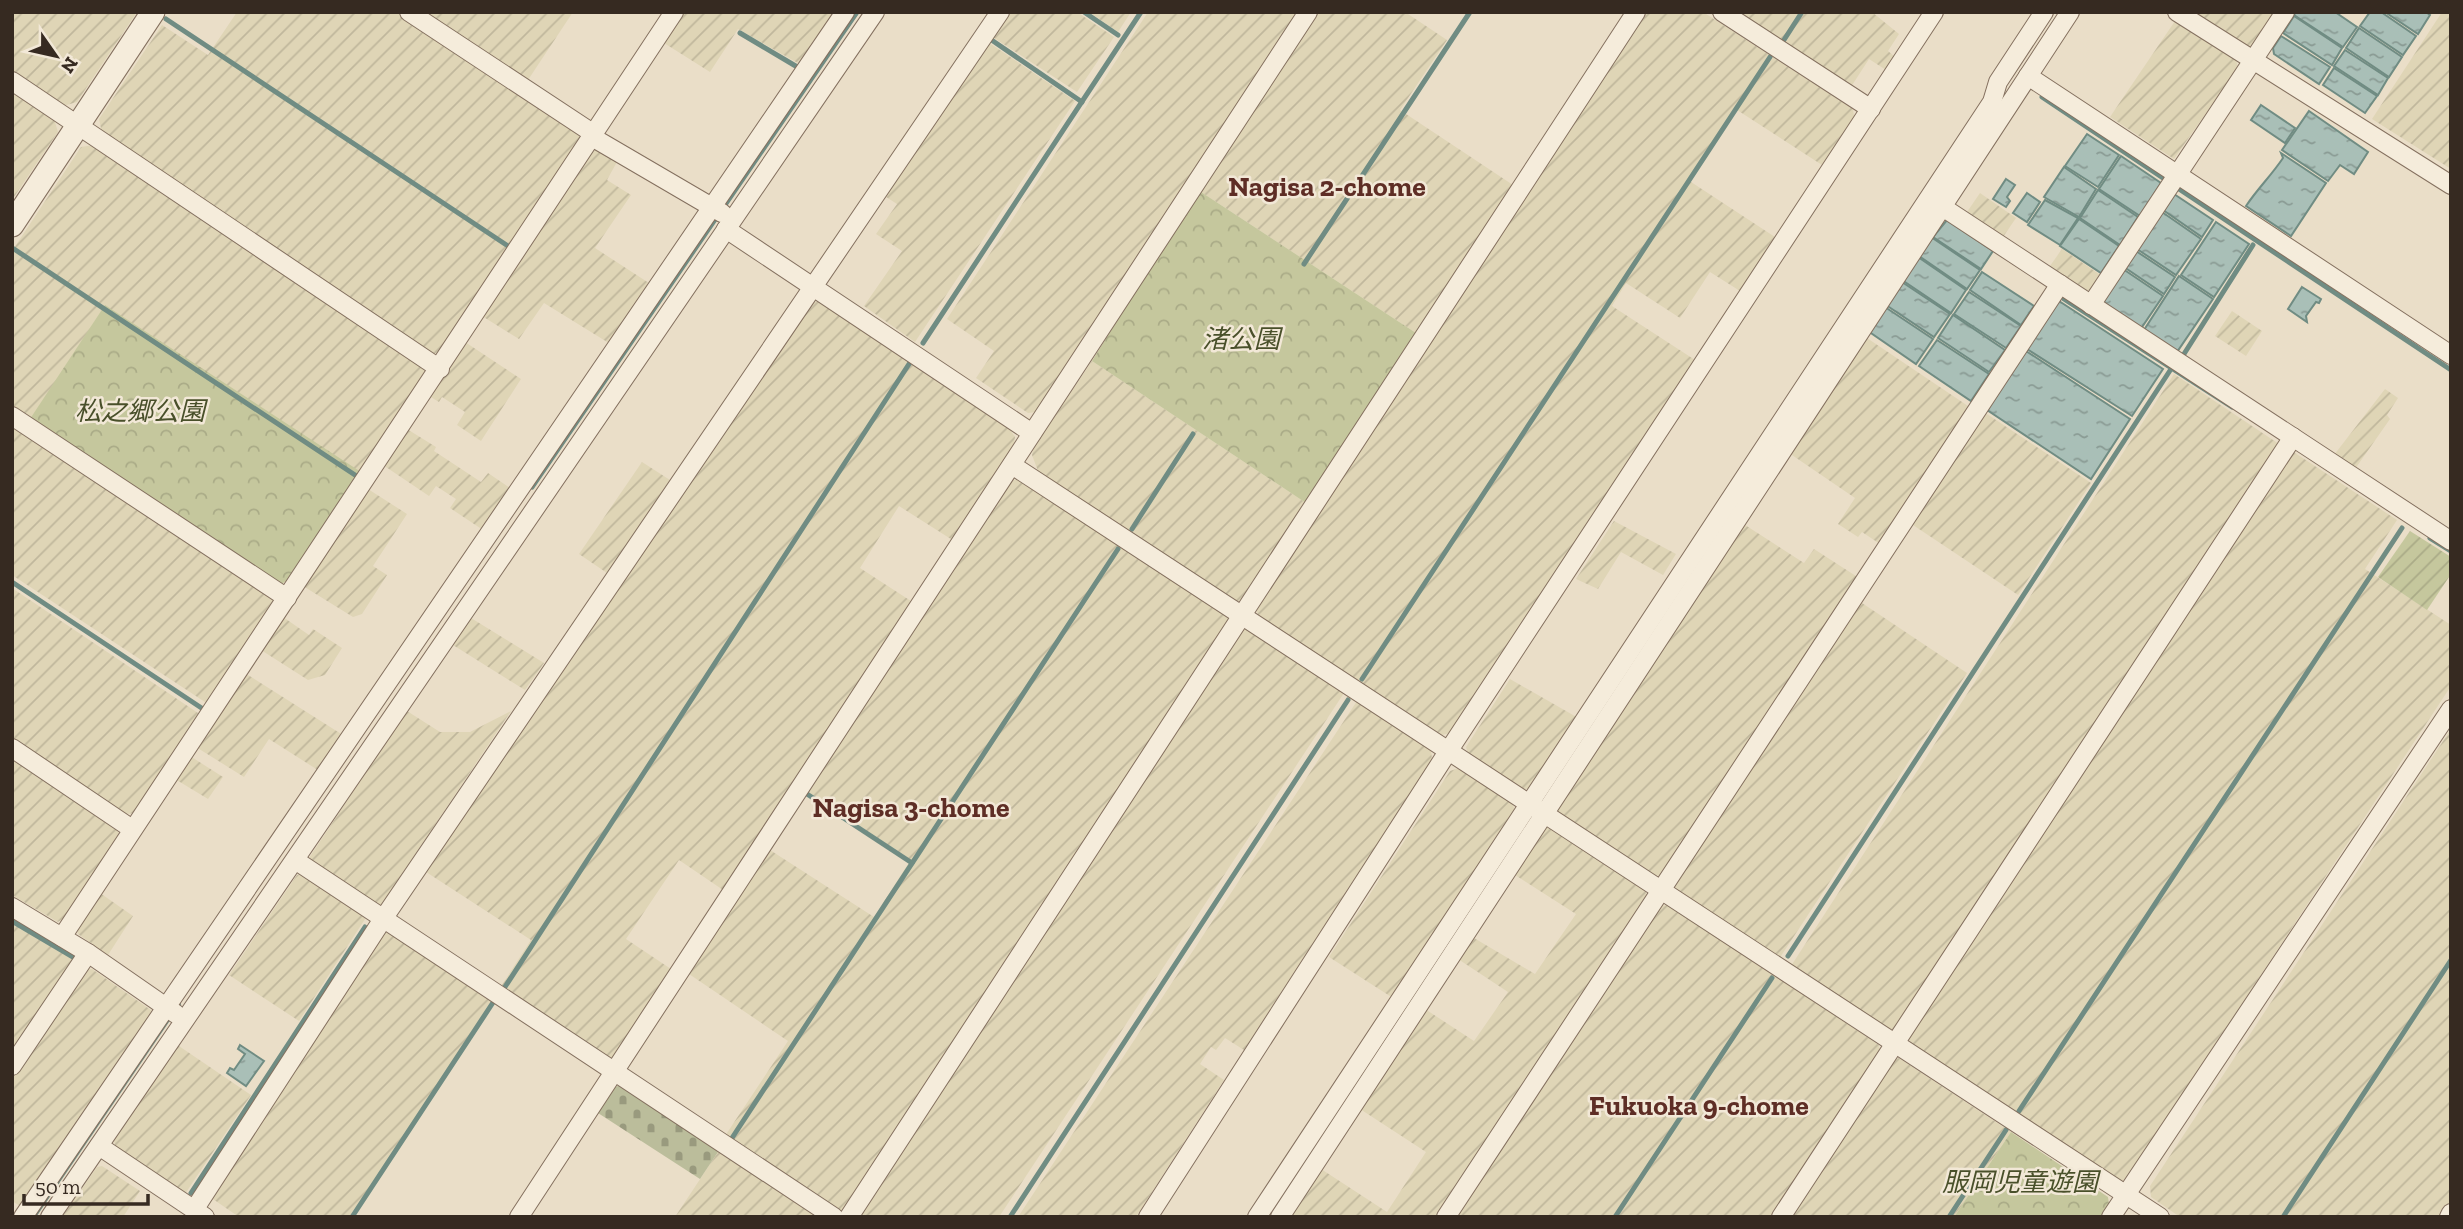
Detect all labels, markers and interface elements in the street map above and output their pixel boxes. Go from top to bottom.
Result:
north arrow [21,21,91,91]
text: N [56,53,83,78]
district label: Nagisa 2-chome [1228,170,1426,203]
park label: 渚公園 [1202,323,1284,355]
park label: 松之郷公園 [75,395,209,427]
district label: Nagisa 3-chome [812,791,1010,824]
district label: Fukuoka 9-chome [1589,1089,1809,1122]
scale bar [24,1162,149,1206]
park label: 服岡児童遊園 [1942,1166,2102,1198]
text: 50 m [35,1174,81,1199]

